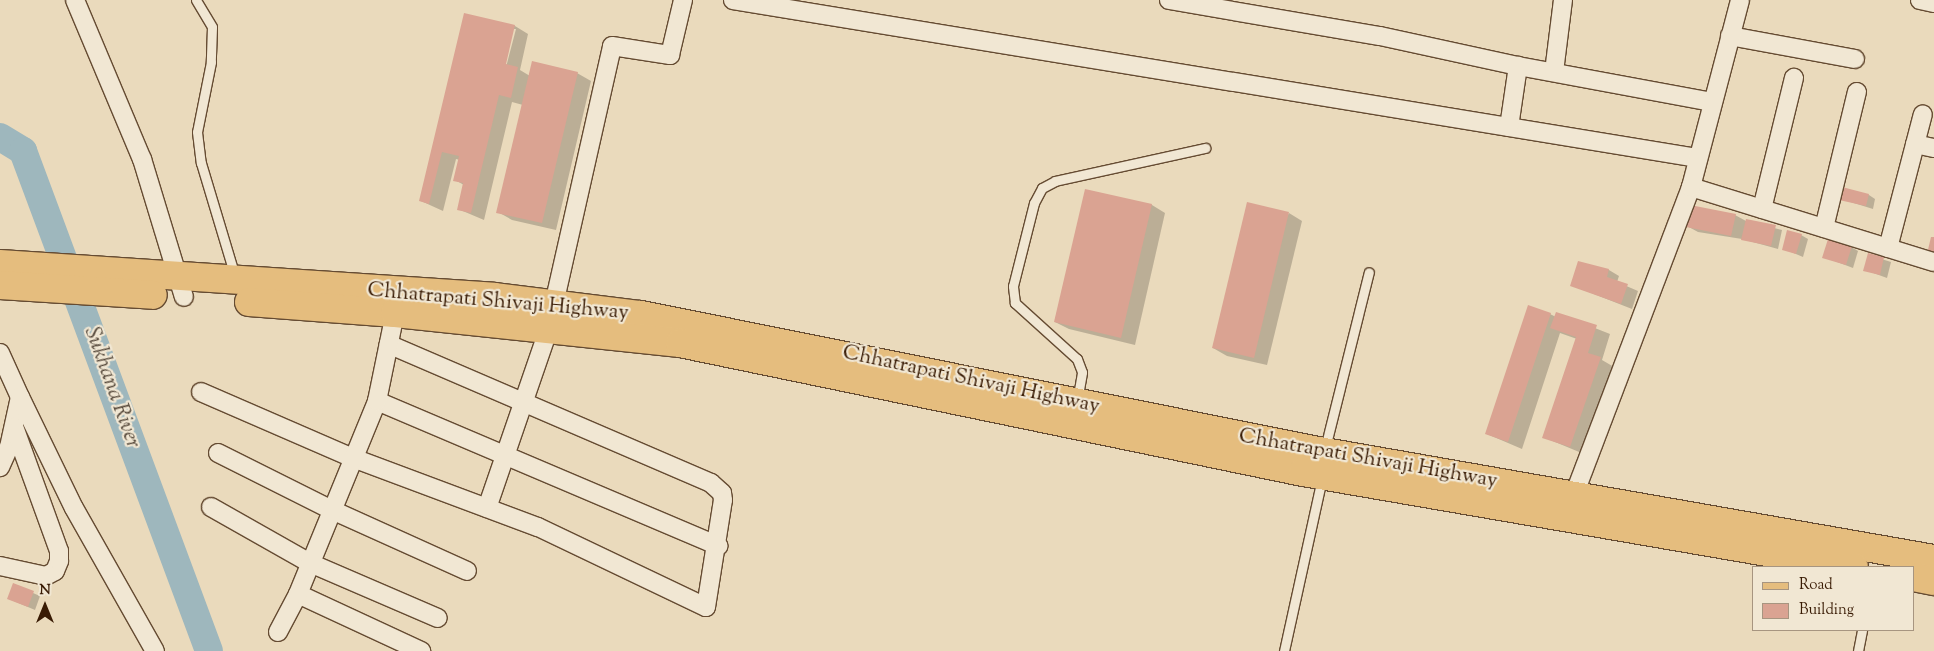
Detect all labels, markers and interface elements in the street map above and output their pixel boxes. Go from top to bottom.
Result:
street label: Chhatrapati Shivaji Highway [366,278,630,326]
water label: Sukhana River [77,324,145,452]
street label: Chhatrapati Shivaji Highway [840,340,1102,420]
street label: Chhatrapati Shivaji Highway [1237,424,1499,494]
legend [1752,566,1914,631]
text: Road [1799,575,1833,596]
north arrow [20,581,70,631]
text: N [39,581,51,601]
text: Building [1799,600,1854,621]

